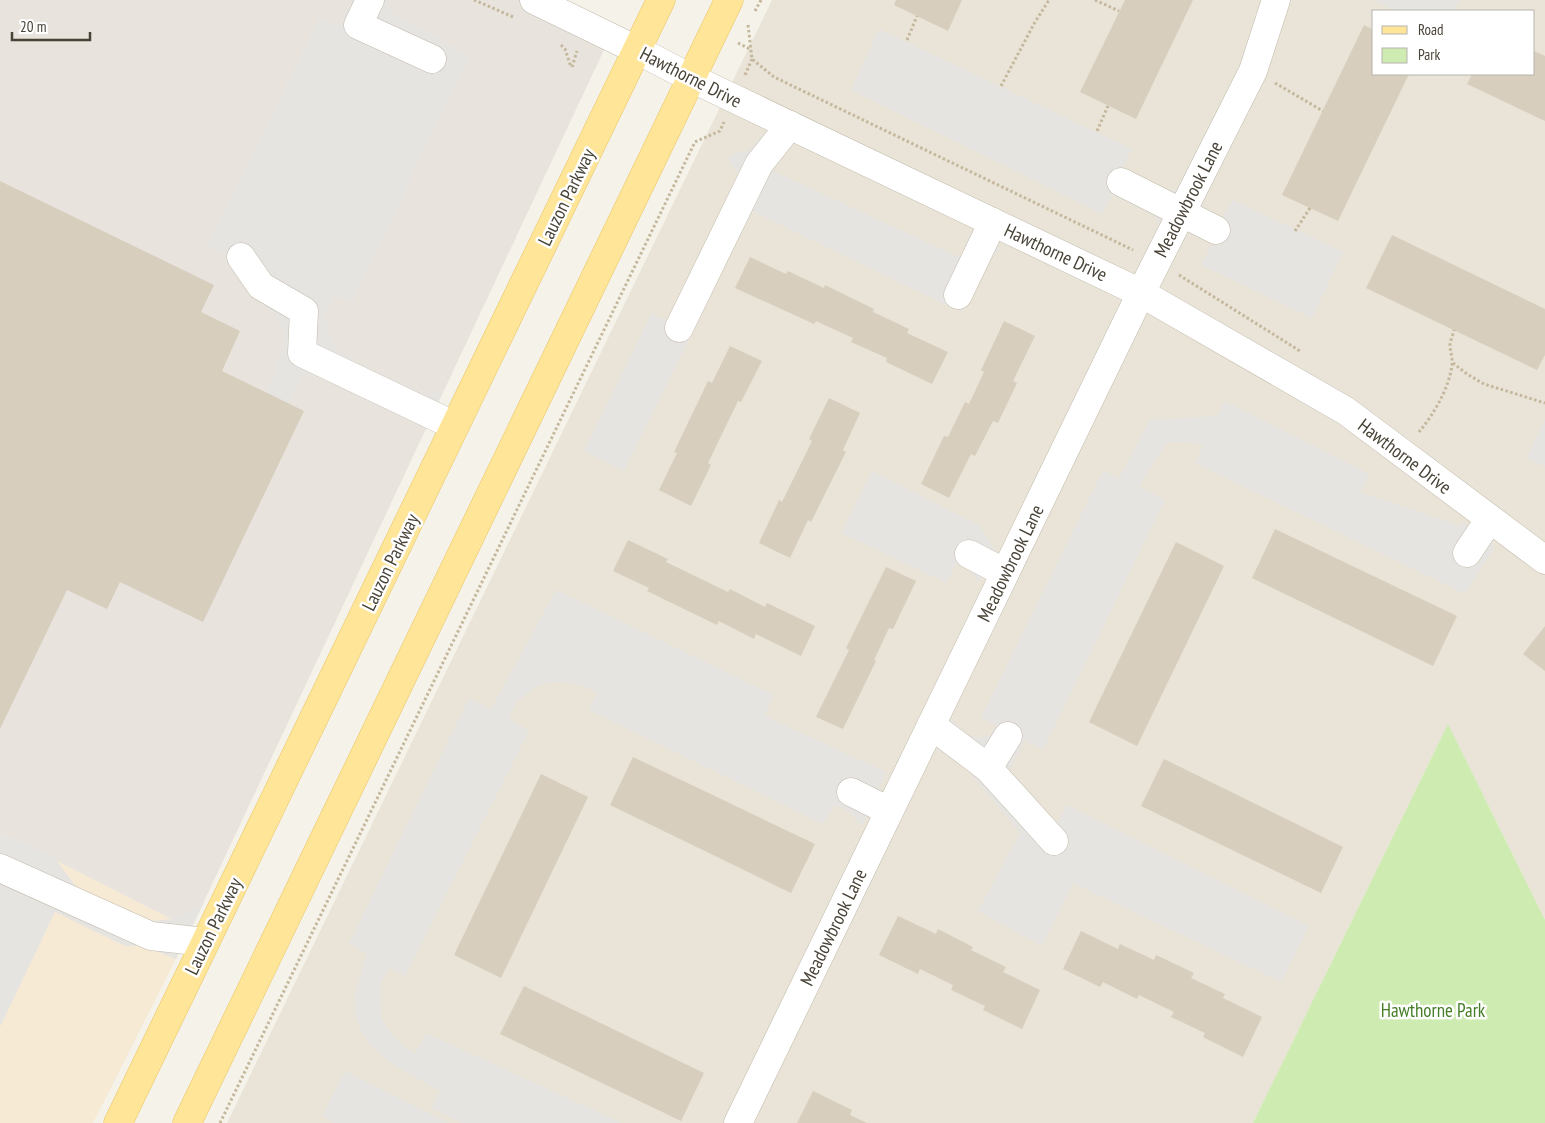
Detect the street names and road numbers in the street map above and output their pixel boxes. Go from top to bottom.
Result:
street label: Hawthorne Drive [636,41,746,113]
street label: Meadowbrook Lane [1148,137,1228,261]
street label: Lauzon Parkway [532,144,600,249]
street label: Hawthorne Drive [1001,218,1111,286]
street label: Hawthorne Drive [1354,413,1457,499]
street label: Meadowbrook Lane [971,500,1049,625]
street label: Lauzon Parkway [356,509,424,614]
street label: Meadowbrook Lane [794,864,872,989]
street label: Lauzon Parkway [179,873,247,978]

